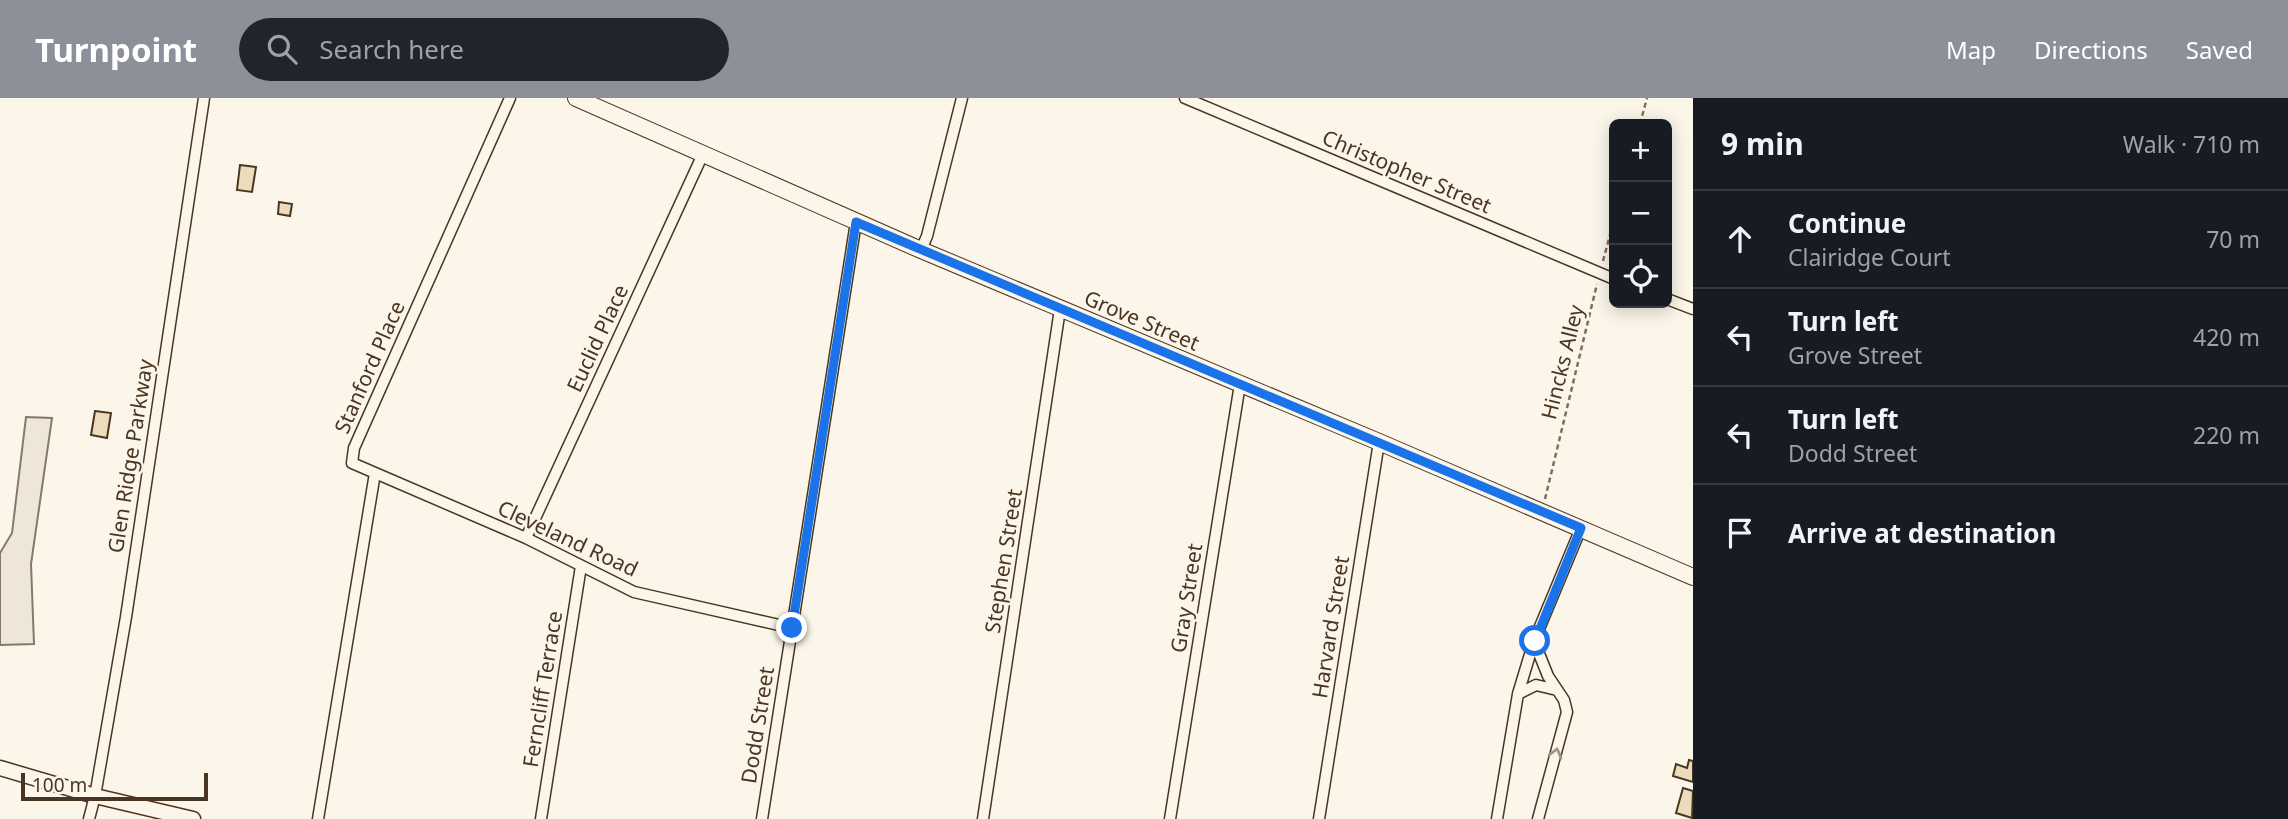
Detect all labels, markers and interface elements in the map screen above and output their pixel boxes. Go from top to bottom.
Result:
search box [239,18,729,81]
text: Turnpoint [35,27,197,72]
icon: search [263,30,301,68]
text: Search here [319,31,464,67]
text: Map [1946,33,1996,66]
text: Directions [2034,33,2148,66]
text: Saved [2186,33,2253,66]
map controls [1609,119,1672,308]
button: + [1609,119,1672,182]
street label: Christopher Street [1318,123,1496,219]
text: 9 min [1721,123,1804,164]
text: Walk · 710 m [2123,128,2260,160]
button: − [1609,182,1672,245]
text: Continue [1788,205,1906,241]
icon: ahead [1721,220,1759,258]
text: 70 m [2206,223,2260,255]
text: Clairidge Court [1788,241,1950,273]
button: locate [1609,245,1672,308]
street label: Euclid Place [560,280,634,396]
street label: Grove Street [1080,283,1204,357]
street label: Stanford Place [327,296,411,438]
street label: Hincks Alley [1534,301,1590,422]
text: Turn left [1788,303,1899,339]
icon: left [1721,318,1759,356]
text: 420 m [2193,321,2260,353]
text: Grove Street [1788,339,1922,371]
street label: Glen Ridge Parkway [101,357,159,555]
text: Turn left [1788,401,1899,437]
icon: left [1721,416,1759,454]
text: 220 m [2193,419,2260,451]
text: Dodd Street [1788,437,1917,469]
street label: Stephen Street [978,486,1028,635]
street label: Cleveland Road [493,493,643,583]
icon: arrive [1721,514,1759,552]
text: Arrive at destination [1788,515,2057,551]
street label: Gray Street [1164,541,1209,655]
street label: Harvard Street [1305,553,1355,700]
street label: Ferncliff Terrace [516,609,568,769]
route end [776,612,807,643]
route start [1519,625,1550,656]
street label: Dodd Street [734,664,780,785]
one-way arrow [1548,747,1562,759]
scale bar [21,770,208,802]
text: 100 m [32,772,87,798]

